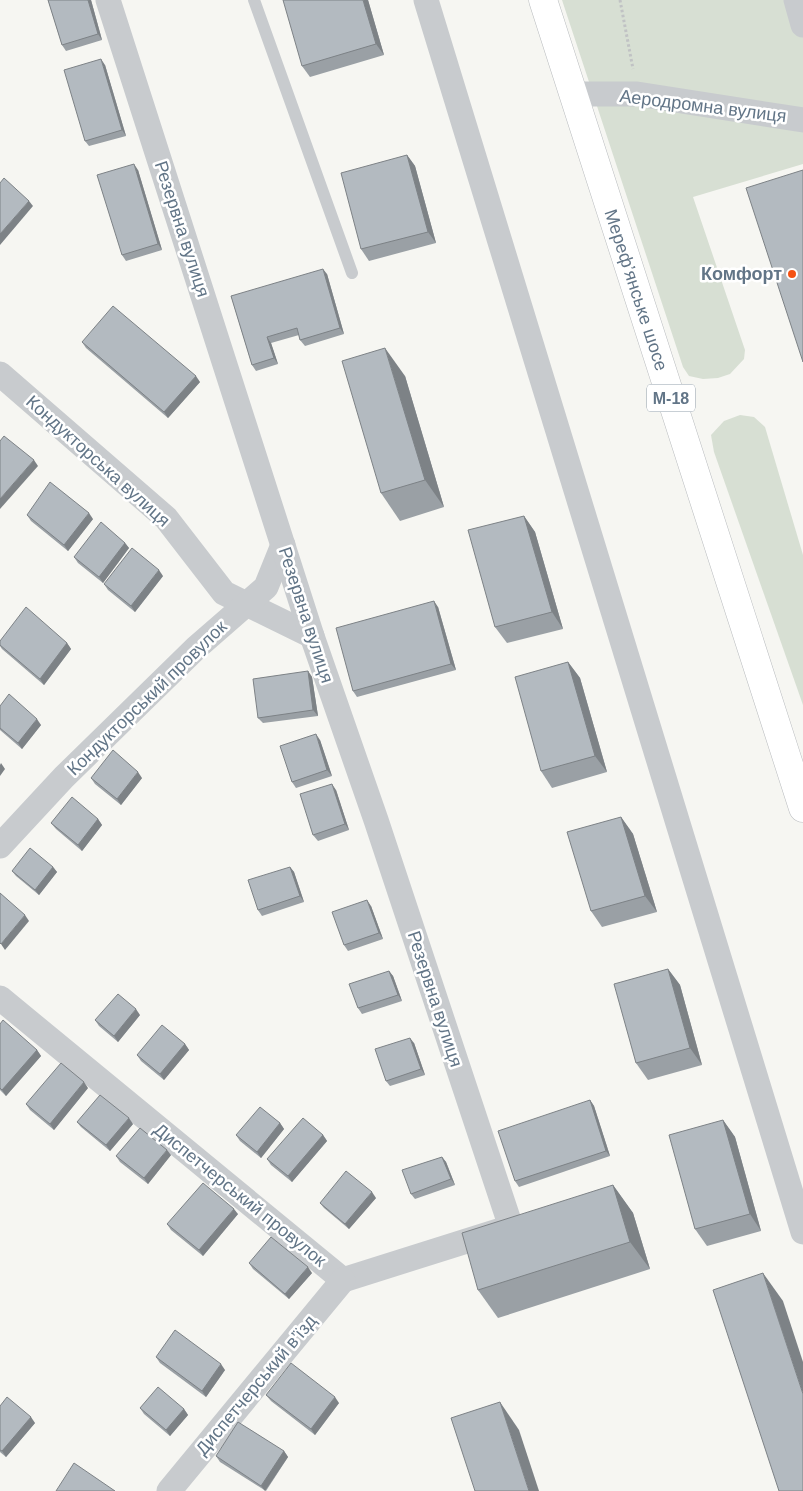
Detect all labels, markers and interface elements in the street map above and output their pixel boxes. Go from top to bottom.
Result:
street label: Аеродромна вулиця [618,86,788,126]
street label: Резервна вулиця [151,158,213,300]
street label: Мереф’янське шосе [600,207,672,373]
place label: Комфорт [701,264,782,284]
marker: Комфорт [786,268,798,280]
road number: М-18 [647,384,695,412]
street label: Кондукторська вулиця [22,391,174,531]
street label: Резервна вулиця [275,544,337,686]
street label: Кондукторський провулок [63,617,231,779]
street label: Резервна вулиця [404,928,466,1070]
street label: Диспетчерський провулок [150,1119,330,1271]
street label: Диспетчерський в’їзд [192,1311,321,1459]

